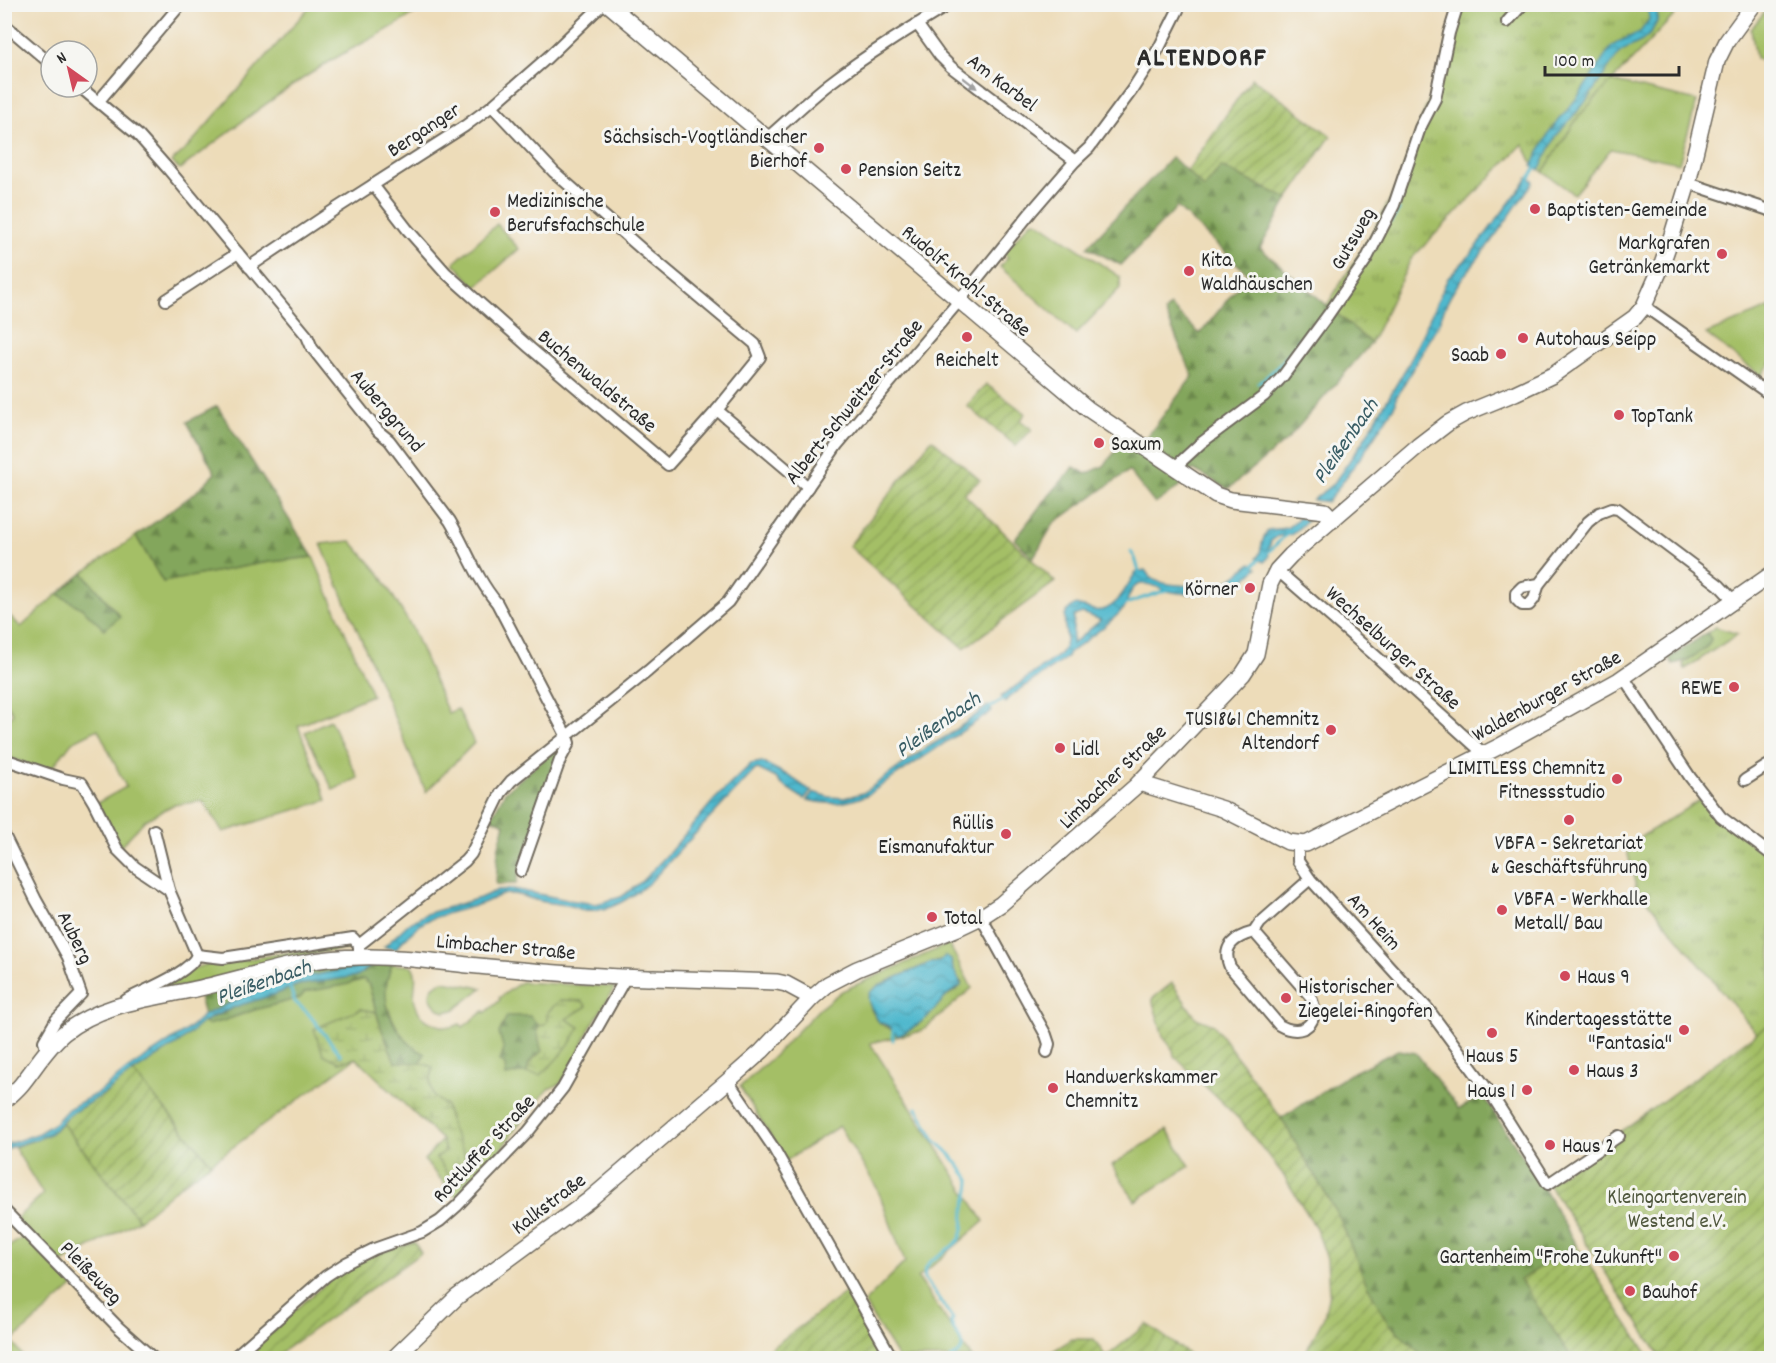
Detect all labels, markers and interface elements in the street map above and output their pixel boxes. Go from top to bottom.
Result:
north arrow [39,39,99,99]
scale bar [1545,39,1678,77]
district label: ALTENDORF [1137,40,1267,79]
text: N [52,47,72,70]
street label: Am Karbel [960,48,1043,121]
text: 100 m [1554,50,1594,75]
one-way arrow [962,76,978,89]
street label: Berganger [382,97,467,166]
place label: Sächsisch-Vogtländischer Bierhof [603,124,808,178]
marker: Sächsisch-Vogtländischer Bierhof [812,141,826,155]
place label: Pension Seitz [858,157,961,187]
marker: Pension Seitz [839,162,853,176]
place label: Medizinische Berufsfachschule [507,188,645,242]
place label: Baptisten-Gemeinde [1547,197,1707,227]
street label: Gutsweg [1325,202,1385,277]
marker: Baptisten-Gemeinde [1528,202,1542,216]
marker: Medizinische Berufsfachschule [488,205,502,219]
street label: Rudolf-Krahl-Straße [894,219,1036,346]
place label: Markgrafen Getränkemarkt [1588,230,1710,284]
place label: Kita Waldhäuschen [1201,247,1313,301]
marker: Markgrafen Getränkemarkt [1715,247,1729,261]
marker: Kita Waldhäuschen [1182,264,1196,278]
street label: Albert-Schweitzer-Straße [779,314,932,492]
street label: Buchenwaldstraße [530,323,662,441]
place label: Autohaus Seipp [1535,326,1657,356]
marker: Reichelt [960,330,974,344]
marker: Autohaus Seipp [1516,331,1530,345]
place label: Saab [1451,342,1489,372]
place label: Reichelt [935,347,999,377]
marker: Saab [1494,347,1508,361]
street label: Auberggrund [342,363,430,460]
water label: Pleißenbach [1306,392,1388,491]
place label: TopTank [1631,403,1693,433]
marker: TopTank [1612,408,1626,422]
place label: Saxum [1111,431,1161,461]
marker: Saxum [1092,436,1106,450]
place label: Körner [1184,576,1238,606]
street label: Wechselburger Straße [1318,580,1466,718]
marker: Körner [1243,581,1257,595]
street label: Waldenburger Straße [1467,644,1628,751]
place label: REWE [1681,675,1722,705]
marker: REWE [1727,680,1741,694]
water label: Pleißenbach [890,685,989,767]
place label: TUS1861 Chemnitz Altendorf [1186,706,1320,760]
street label: Limbacher Straße [1053,719,1175,837]
marker: TUS1861 Chemnitz Altendorf [1324,723,1338,737]
place label: Lidl [1072,736,1099,766]
marker: Lidl [1053,741,1067,755]
place label: LIMITLESS Chemnitz Fitnessstudio [1448,755,1605,809]
marker: LIMITLESS Chemnitz Fitnessstudio [1610,772,1624,786]
place label: Rüllis Eismanufaktur [878,810,994,864]
marker: VBFA - Sekretariat & Geschäftsführung [1562,813,1576,827]
marker: Rüllis Eismanufaktur [999,827,1013,841]
place label: VBFA - Sekretariat & Geschäftsführung [1490,830,1648,884]
place label: VBFA - Werkhalle Metall/ Bau [1514,886,1648,940]
street label: Am Heim [1339,887,1407,959]
marker: VBFA - Werkhalle Metall/ Bau [1495,903,1509,917]
place label: Total [944,905,982,935]
street label: Auberg [48,907,99,970]
marker: Total [925,910,939,924]
street label: Limbacher Straße [435,928,577,970]
water label: Pleißenbach [213,952,316,1014]
place label: Haus 9 [1577,964,1630,994]
marker: Haus 9 [1558,969,1572,983]
place label: Historischer Ziegelei-Ringofen [1298,974,1433,1028]
marker: Historischer Ziegelei-Ringofen [1279,991,1293,1005]
place label: Kindertagesstätte "Fantasia" [1525,1006,1672,1060]
marker: Kindertagesstätte "Fantasia" [1677,1023,1691,1037]
marker: Haus 5 [1485,1026,1499,1040]
place label: Haus 5 [1465,1043,1519,1073]
place label: Haus 3 [1586,1058,1639,1088]
marker: Haus 3 [1567,1063,1581,1077]
place label: Handwerkskammer Chemnitz [1065,1064,1218,1118]
place label: Haus 1 [1467,1078,1515,1108]
marker: Handwerkskammer Chemnitz [1046,1081,1060,1095]
marker: Haus 1 [1520,1083,1534,1097]
street label: Rottluffer Straße [427,1089,544,1211]
place label: Haus 2 [1562,1133,1614,1163]
marker: Haus 2 [1543,1138,1557,1152]
street label: Kalkstraße [506,1167,593,1243]
park label: Kleingartenverein Westend e.V. [1607,1184,1747,1238]
street label: Pleißeweg [52,1235,128,1313]
place label: Gartenheim "Frohe Zukunft" [1439,1244,1662,1274]
marker: Gartenheim "Frohe Zukunft" [1667,1249,1681,1263]
place label: Bauhof [1642,1279,1698,1309]
marker: Bauhof [1623,1284,1637,1298]

